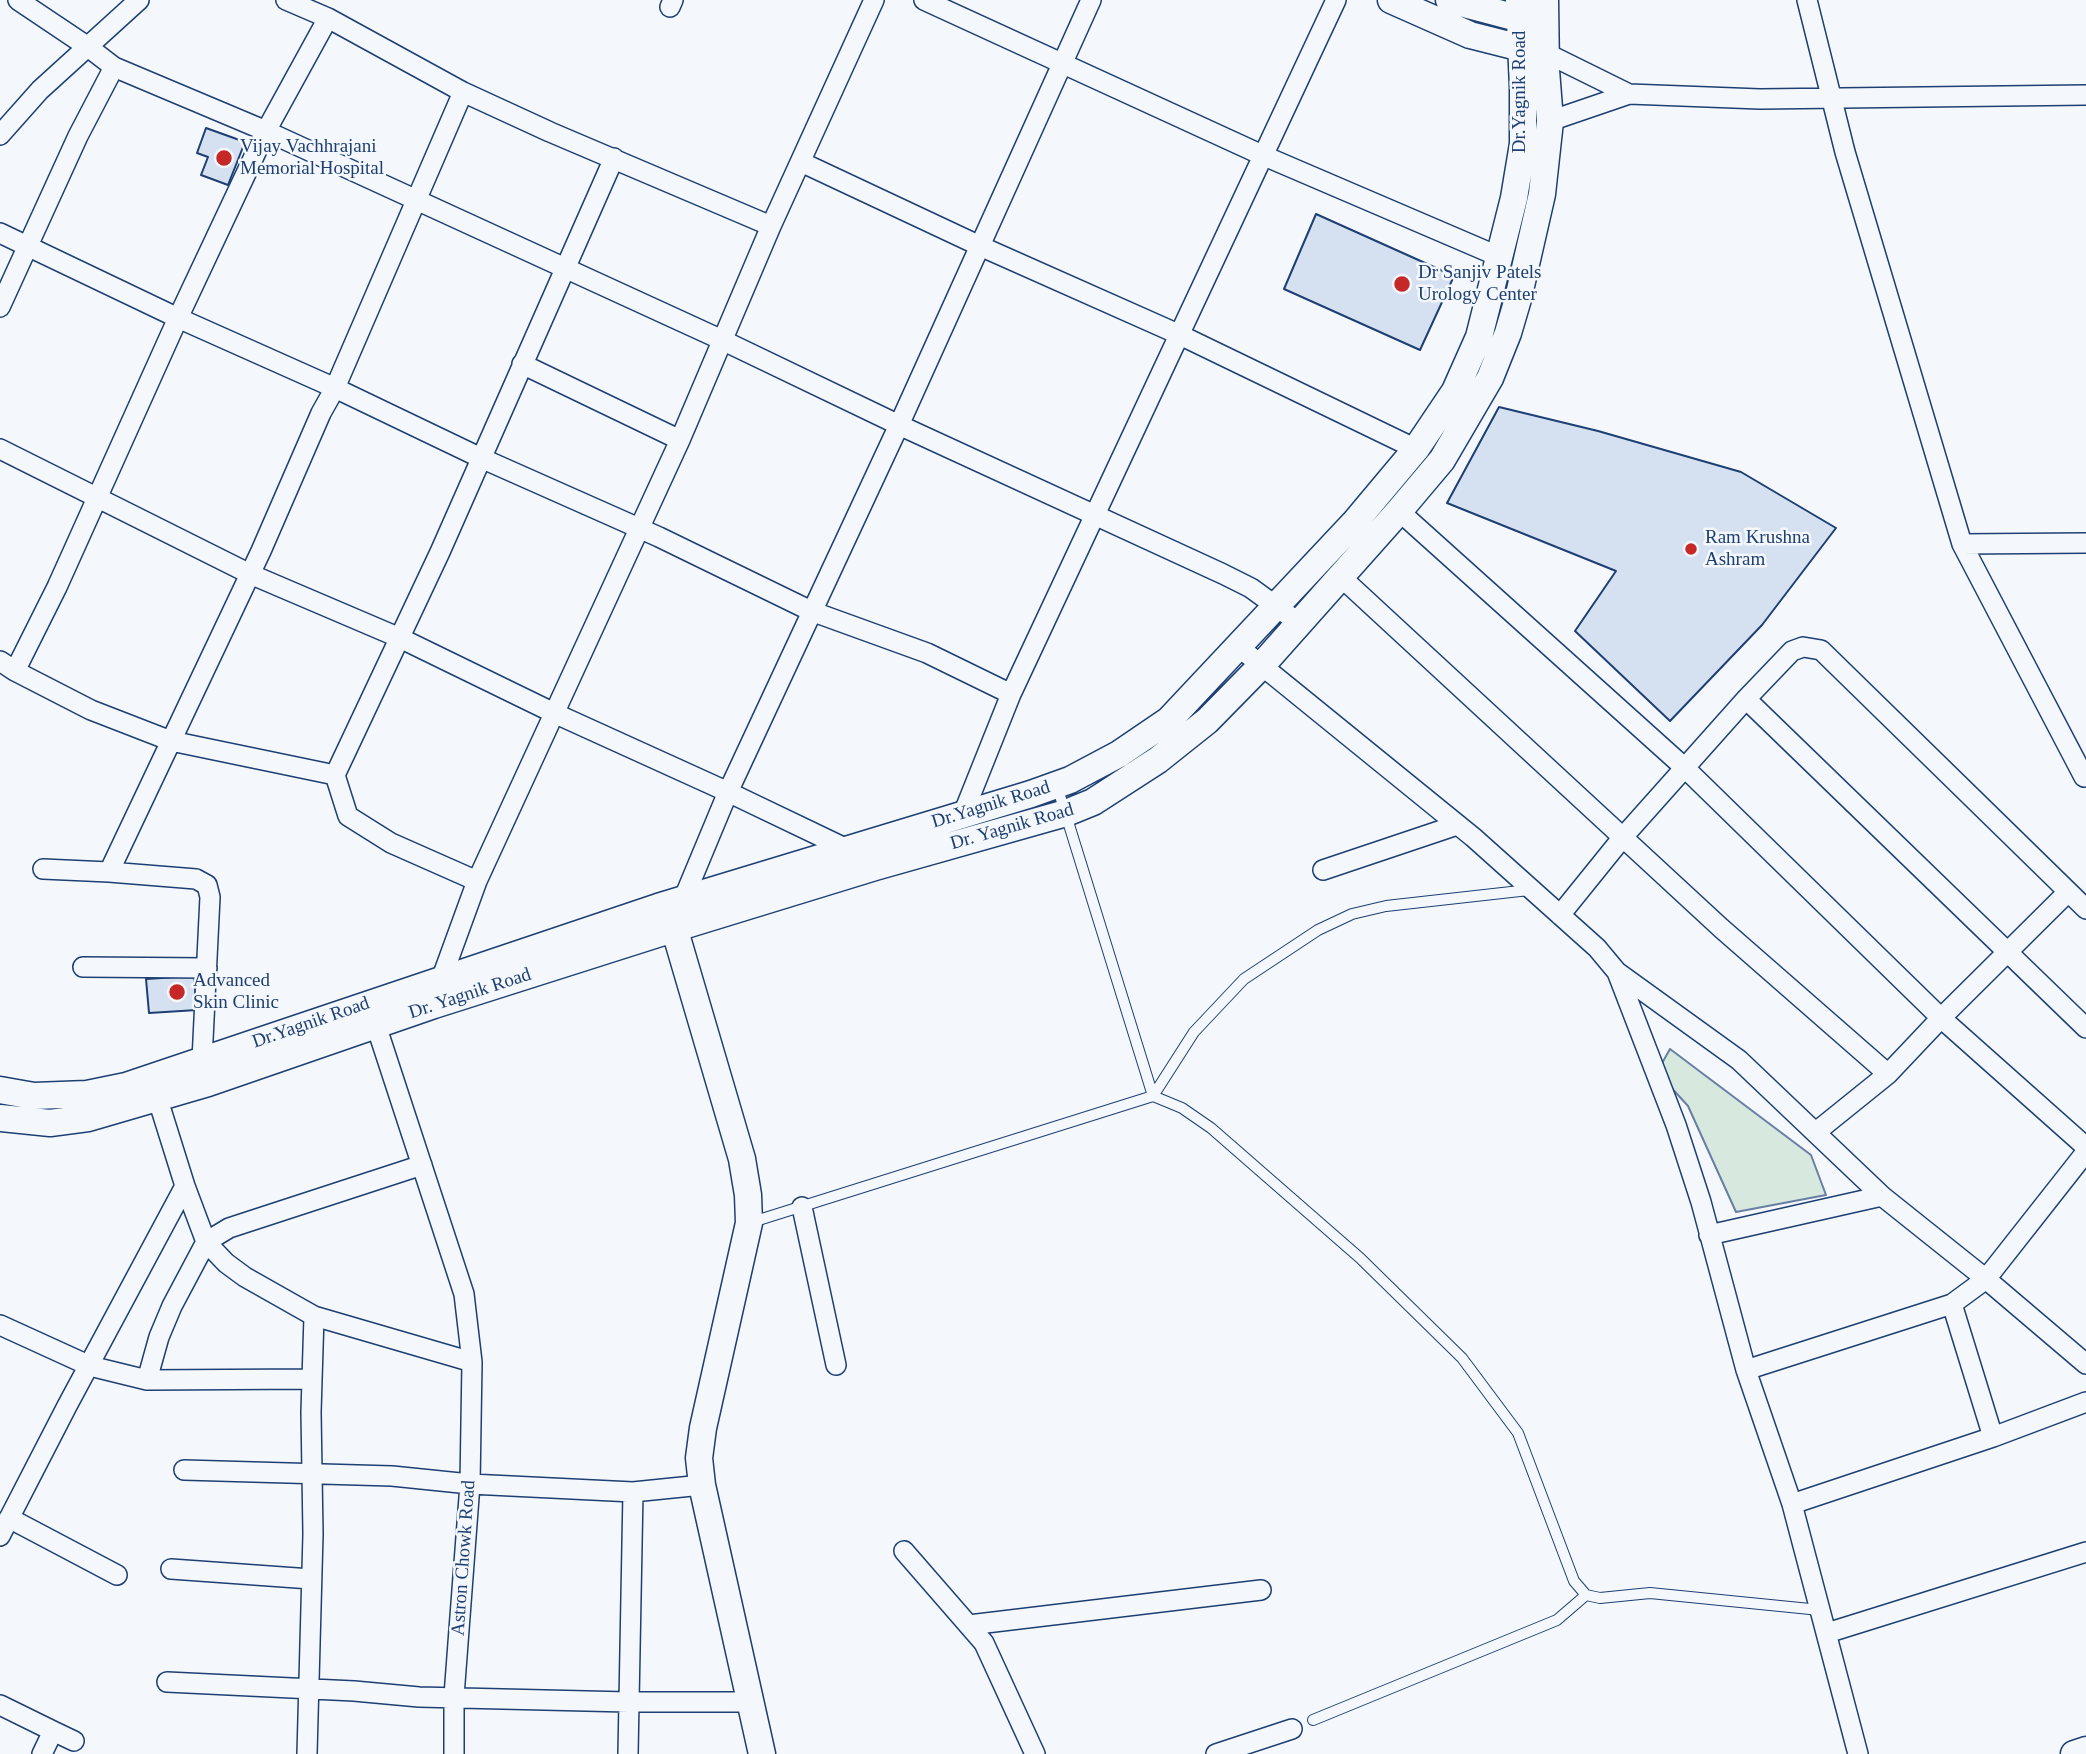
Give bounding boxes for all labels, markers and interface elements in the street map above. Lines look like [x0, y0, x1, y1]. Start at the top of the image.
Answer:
street label: Dr.Yagnik Road [1509, 31, 1531, 153]
place label: Vijay Vachhrajani Memorial Hospital [240, 136, 384, 180]
marker: Vijay Vachhrajani Memorial Hospital [214, 148, 234, 168]
place label: Dr Sanjiv Patels Urology Center [1418, 262, 1541, 306]
marker: Dr Sanjiv Patels Urology Center [1392, 274, 1412, 294]
place label: Ram Krushna Ashram [1705, 527, 1810, 571]
marker: Ram Krushna Ashram [1683, 541, 1699, 557]
street label: Dr.Yagnik Road [929, 776, 1053, 834]
street label: Dr. Yagnik Road [948, 798, 1076, 856]
street label: Dr. Yagnik Road [406, 963, 534, 1025]
place label: Advanced Skin Clinic [193, 970, 279, 1014]
marker: Advanced Skin Clinic [167, 982, 187, 1002]
street label: Dr.Yagnik Road [249, 992, 373, 1054]
street label: Astron Chowk Road [447, 1479, 481, 1637]

